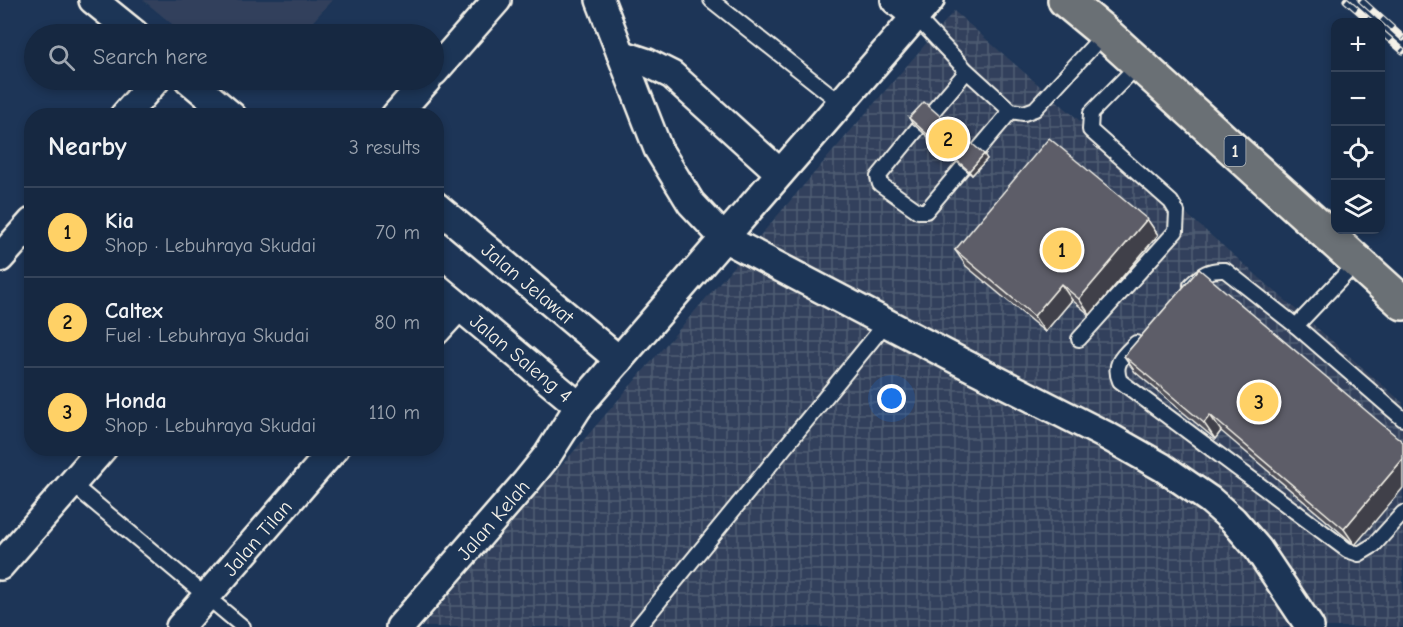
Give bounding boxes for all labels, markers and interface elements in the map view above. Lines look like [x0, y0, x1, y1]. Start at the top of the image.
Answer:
map controls [1331, 18, 1385, 234]
button: + [1331, 18, 1385, 72]
search box [24, 24, 444, 90]
icon: search [45, 41, 78, 74]
text: Search here [93, 44, 208, 70]
button: − [1331, 72, 1385, 126]
pin: 2 [928, 116, 968, 162]
button: locate [1331, 126, 1385, 180]
text: Nearby [48, 132, 127, 162]
text: 3 results [349, 136, 420, 159]
road number: 1 [1224, 136, 1246, 166]
button: layers [1331, 180, 1385, 234]
text: Kia [105, 208, 134, 234]
text: 1 [64, 221, 71, 244]
text: 70 m [375, 221, 420, 244]
pin: 1 [1042, 228, 1082, 272]
text: Shop · Lebuhraya Skudai [105, 234, 316, 257]
street label: Jalan Jelawat [477, 238, 579, 330]
text: Caltex [105, 298, 163, 324]
street label: Jalan Saleng 4 [465, 309, 577, 407]
text: 2 [63, 311, 72, 334]
text: 80 m [374, 311, 420, 334]
text: Fuel · Lebuhraya Skudai [105, 324, 309, 347]
pin: 3 [1240, 380, 1278, 424]
your location [877, 384, 906, 413]
text: Honda [105, 388, 167, 414]
text: 3 [63, 401, 72, 424]
text: 110 m [369, 401, 420, 424]
text: Shop · Lebuhraya Skudai [105, 414, 316, 437]
street label: Jalan Kelah [452, 475, 535, 565]
street label: Jalan Tilan [219, 496, 297, 581]

